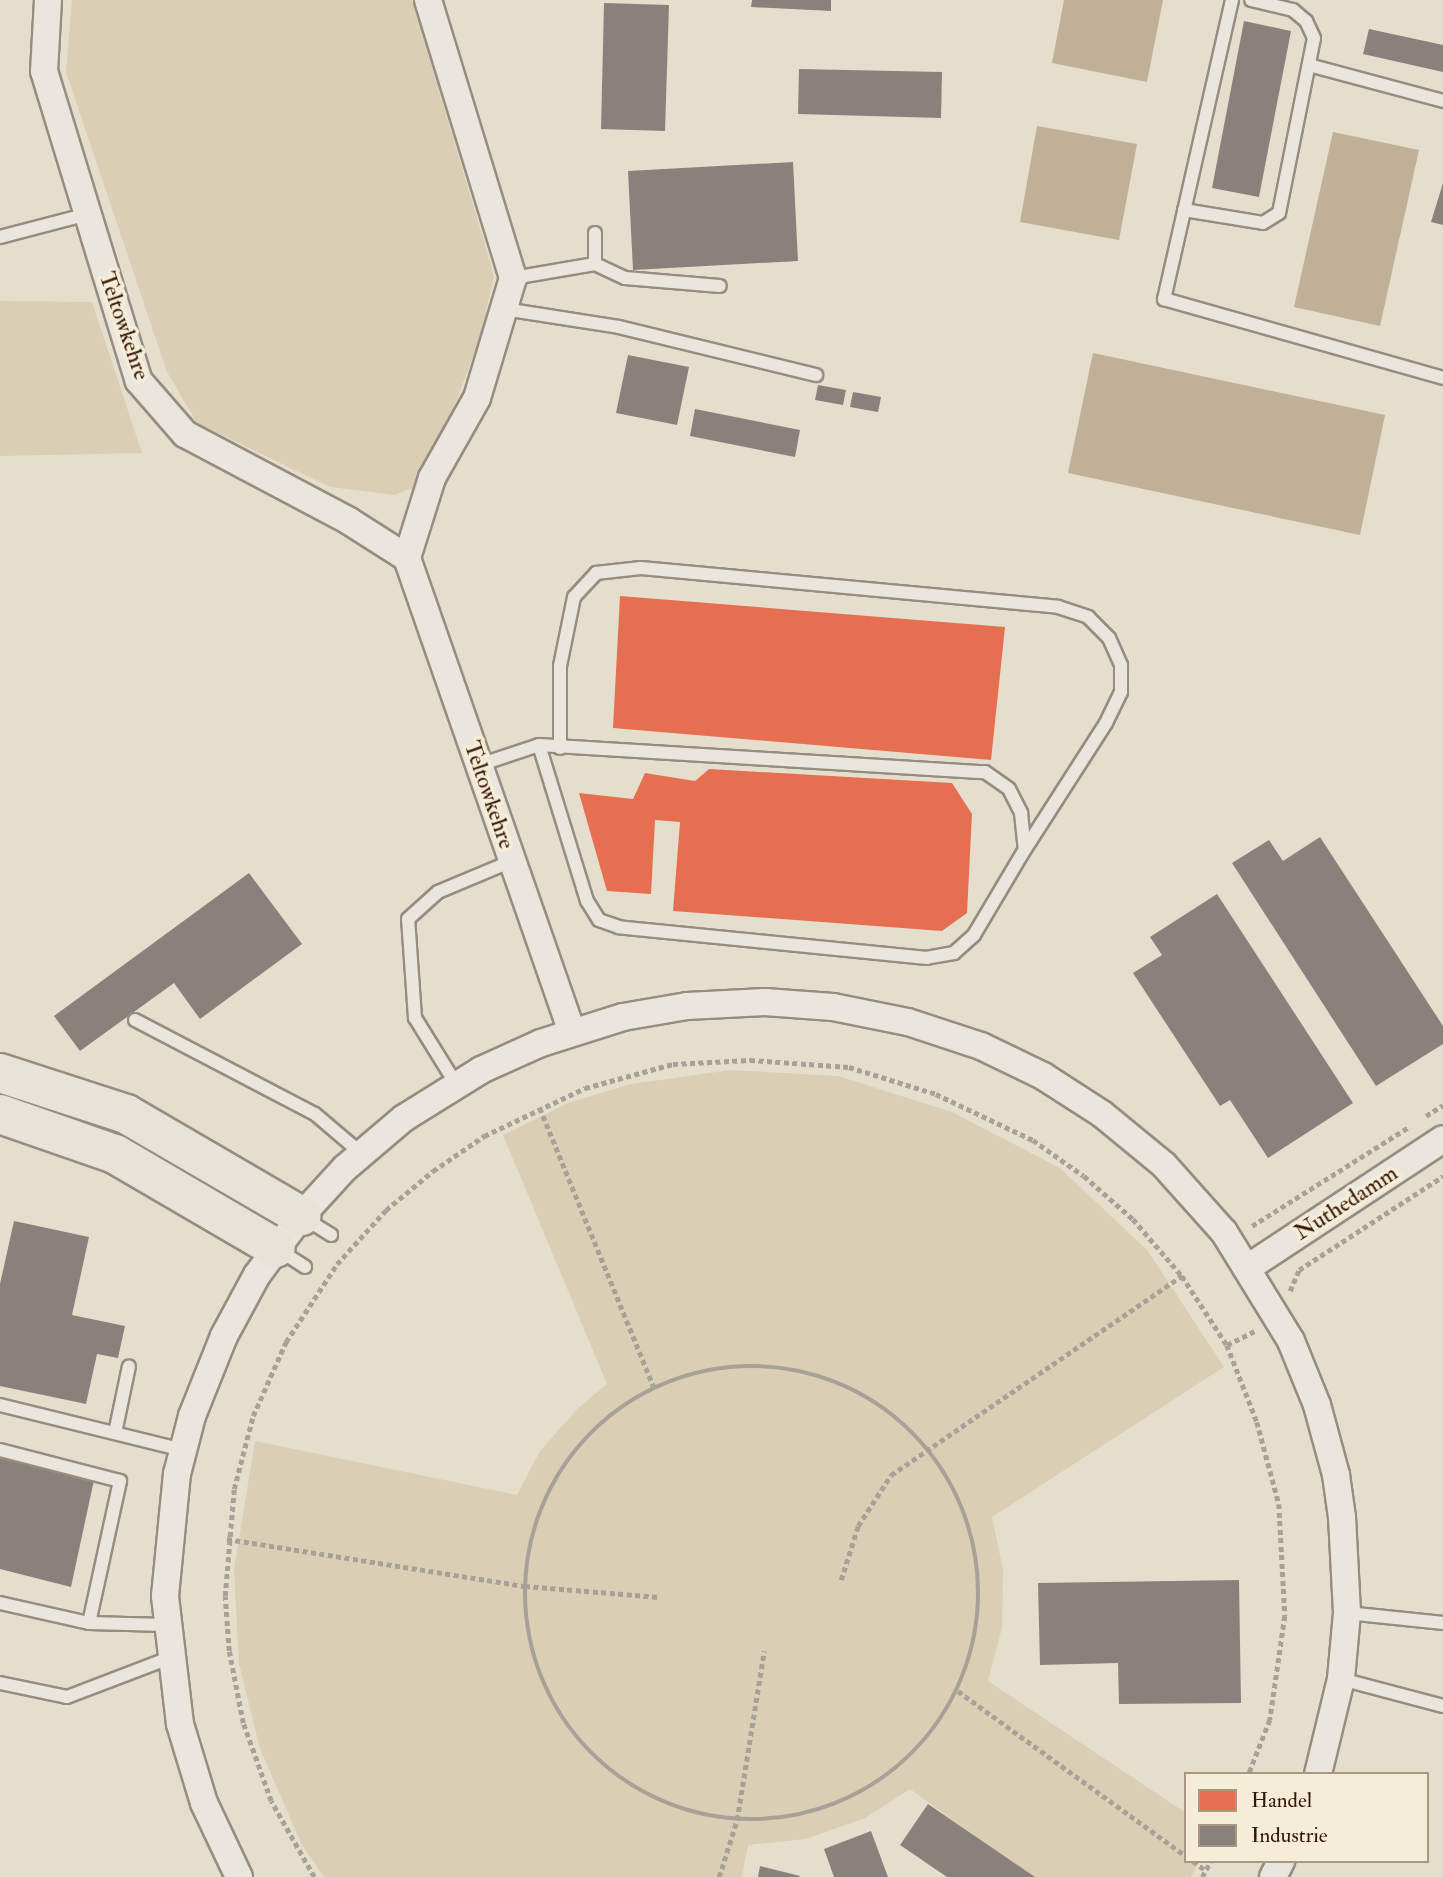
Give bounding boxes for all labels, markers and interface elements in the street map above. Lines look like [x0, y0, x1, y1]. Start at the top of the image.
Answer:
street label: Teltowkehre [93, 268, 155, 384]
street label: Teltowkehre [458, 737, 520, 853]
street label: Nuthedamm [1289, 1159, 1403, 1247]
legend [1184, 1772, 1429, 1863]
text: Handel [1251, 1787, 1312, 1814]
text: Industrie [1251, 1822, 1328, 1849]

